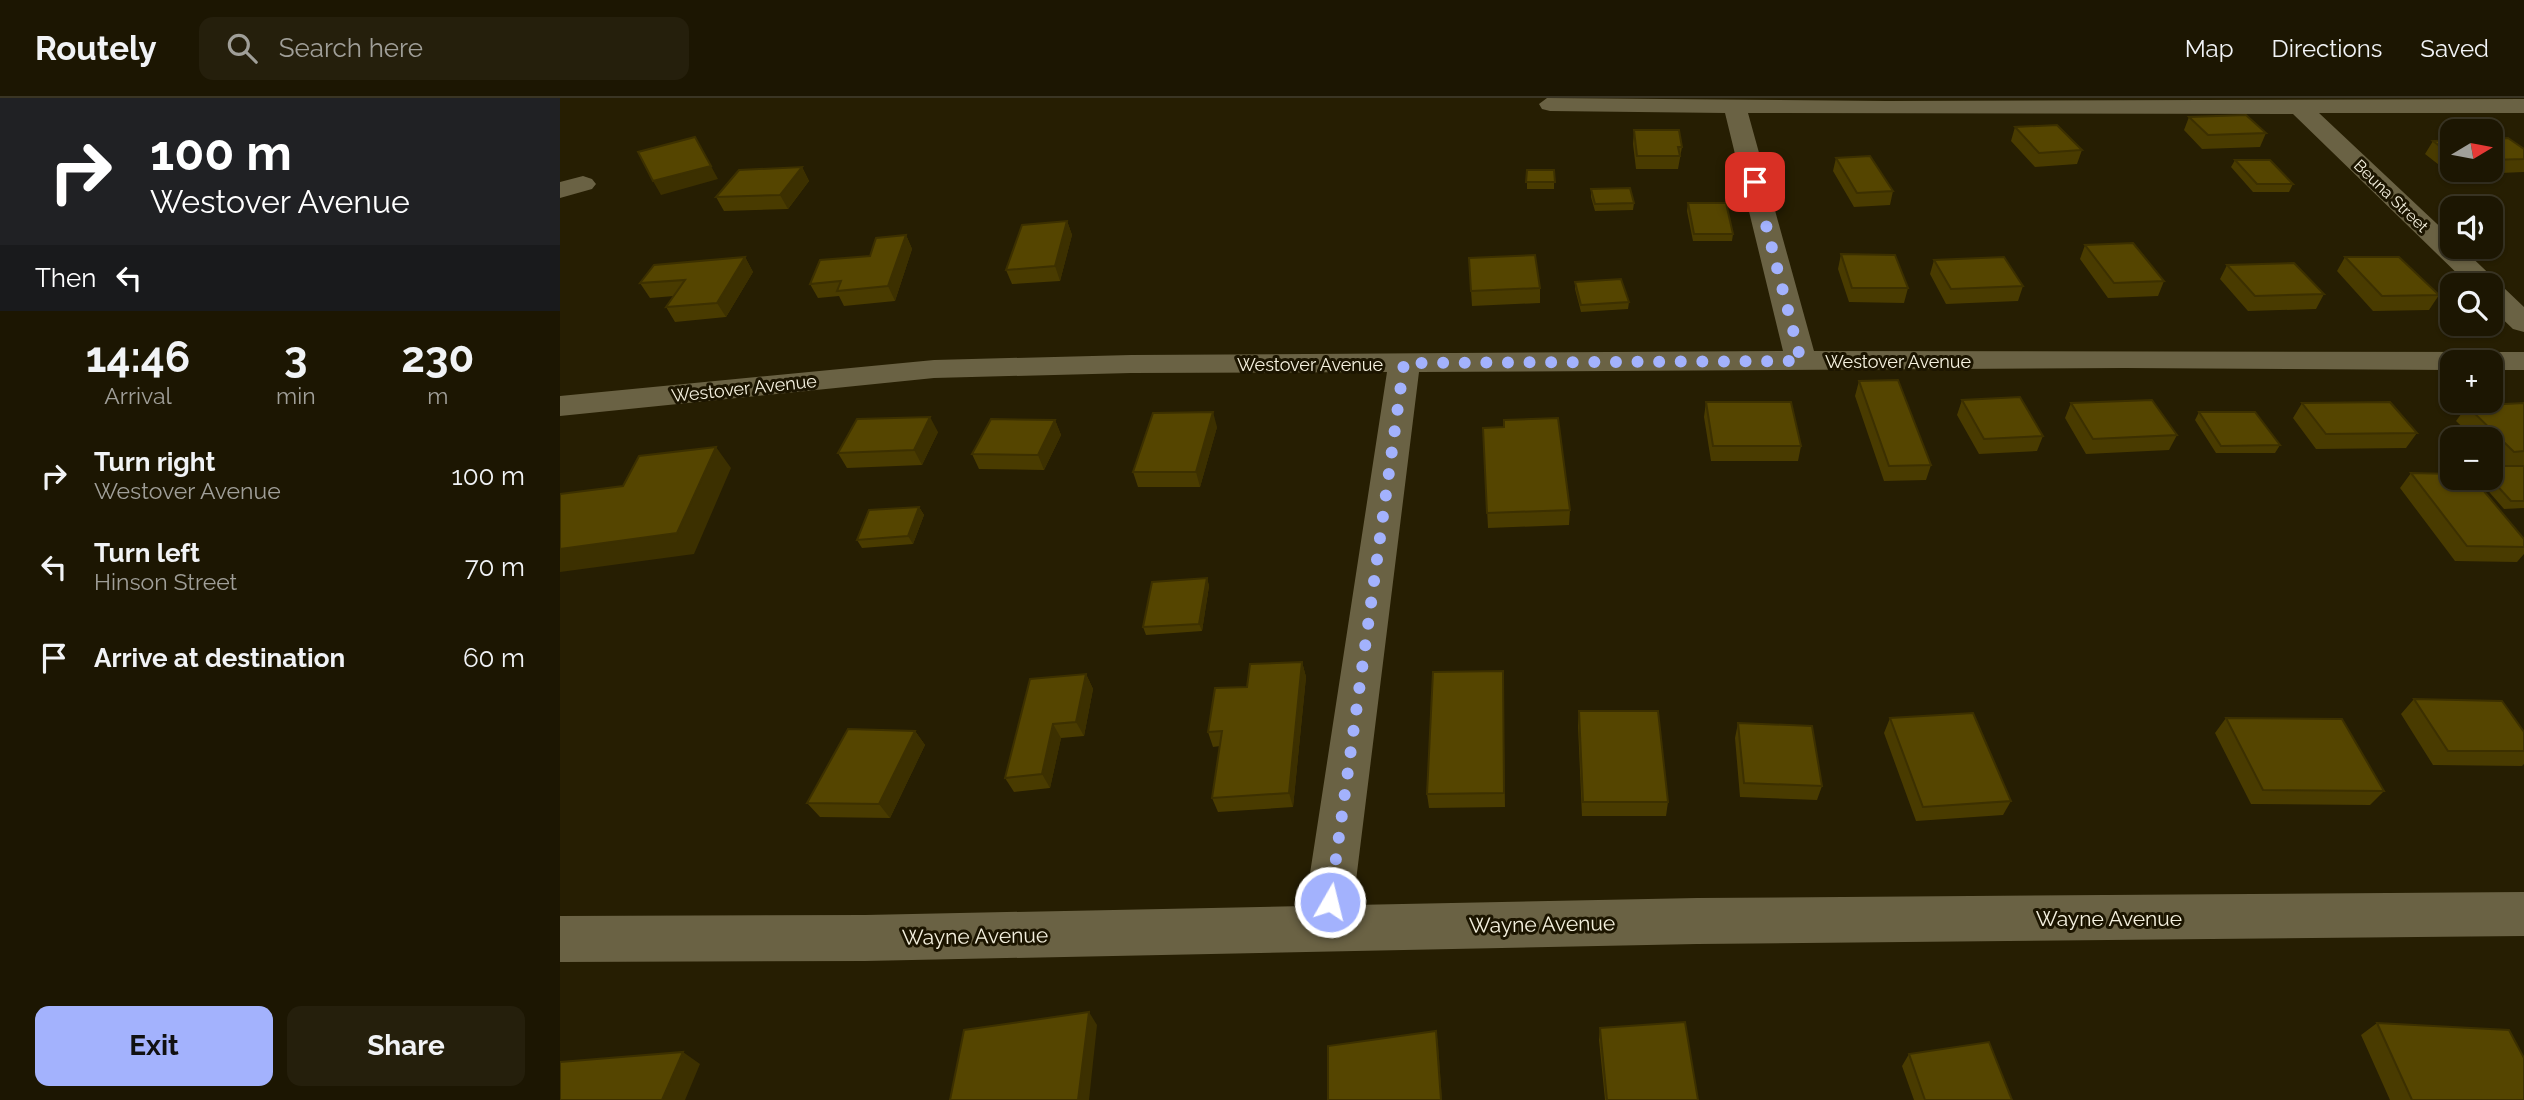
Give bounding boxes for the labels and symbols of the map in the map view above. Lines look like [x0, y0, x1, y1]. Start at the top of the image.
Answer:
north arrow [2440, 119, 2502, 182]
pin [1725, 152, 1785, 212]
street label: Beuna Street [2350, 156, 2433, 237]
street label: Westover Avenue [1825, 351, 1971, 372]
street label: Westover Avenue [1237, 354, 1383, 375]
street label: Westover Avenue [670, 370, 818, 406]
position arrow [1293, 865, 1367, 939]
street label: Wayne Avenue [2036, 906, 2182, 931]
street label: Wayne Avenue [1469, 910, 1615, 938]
street label: Wayne Avenue [902, 922, 1048, 950]

